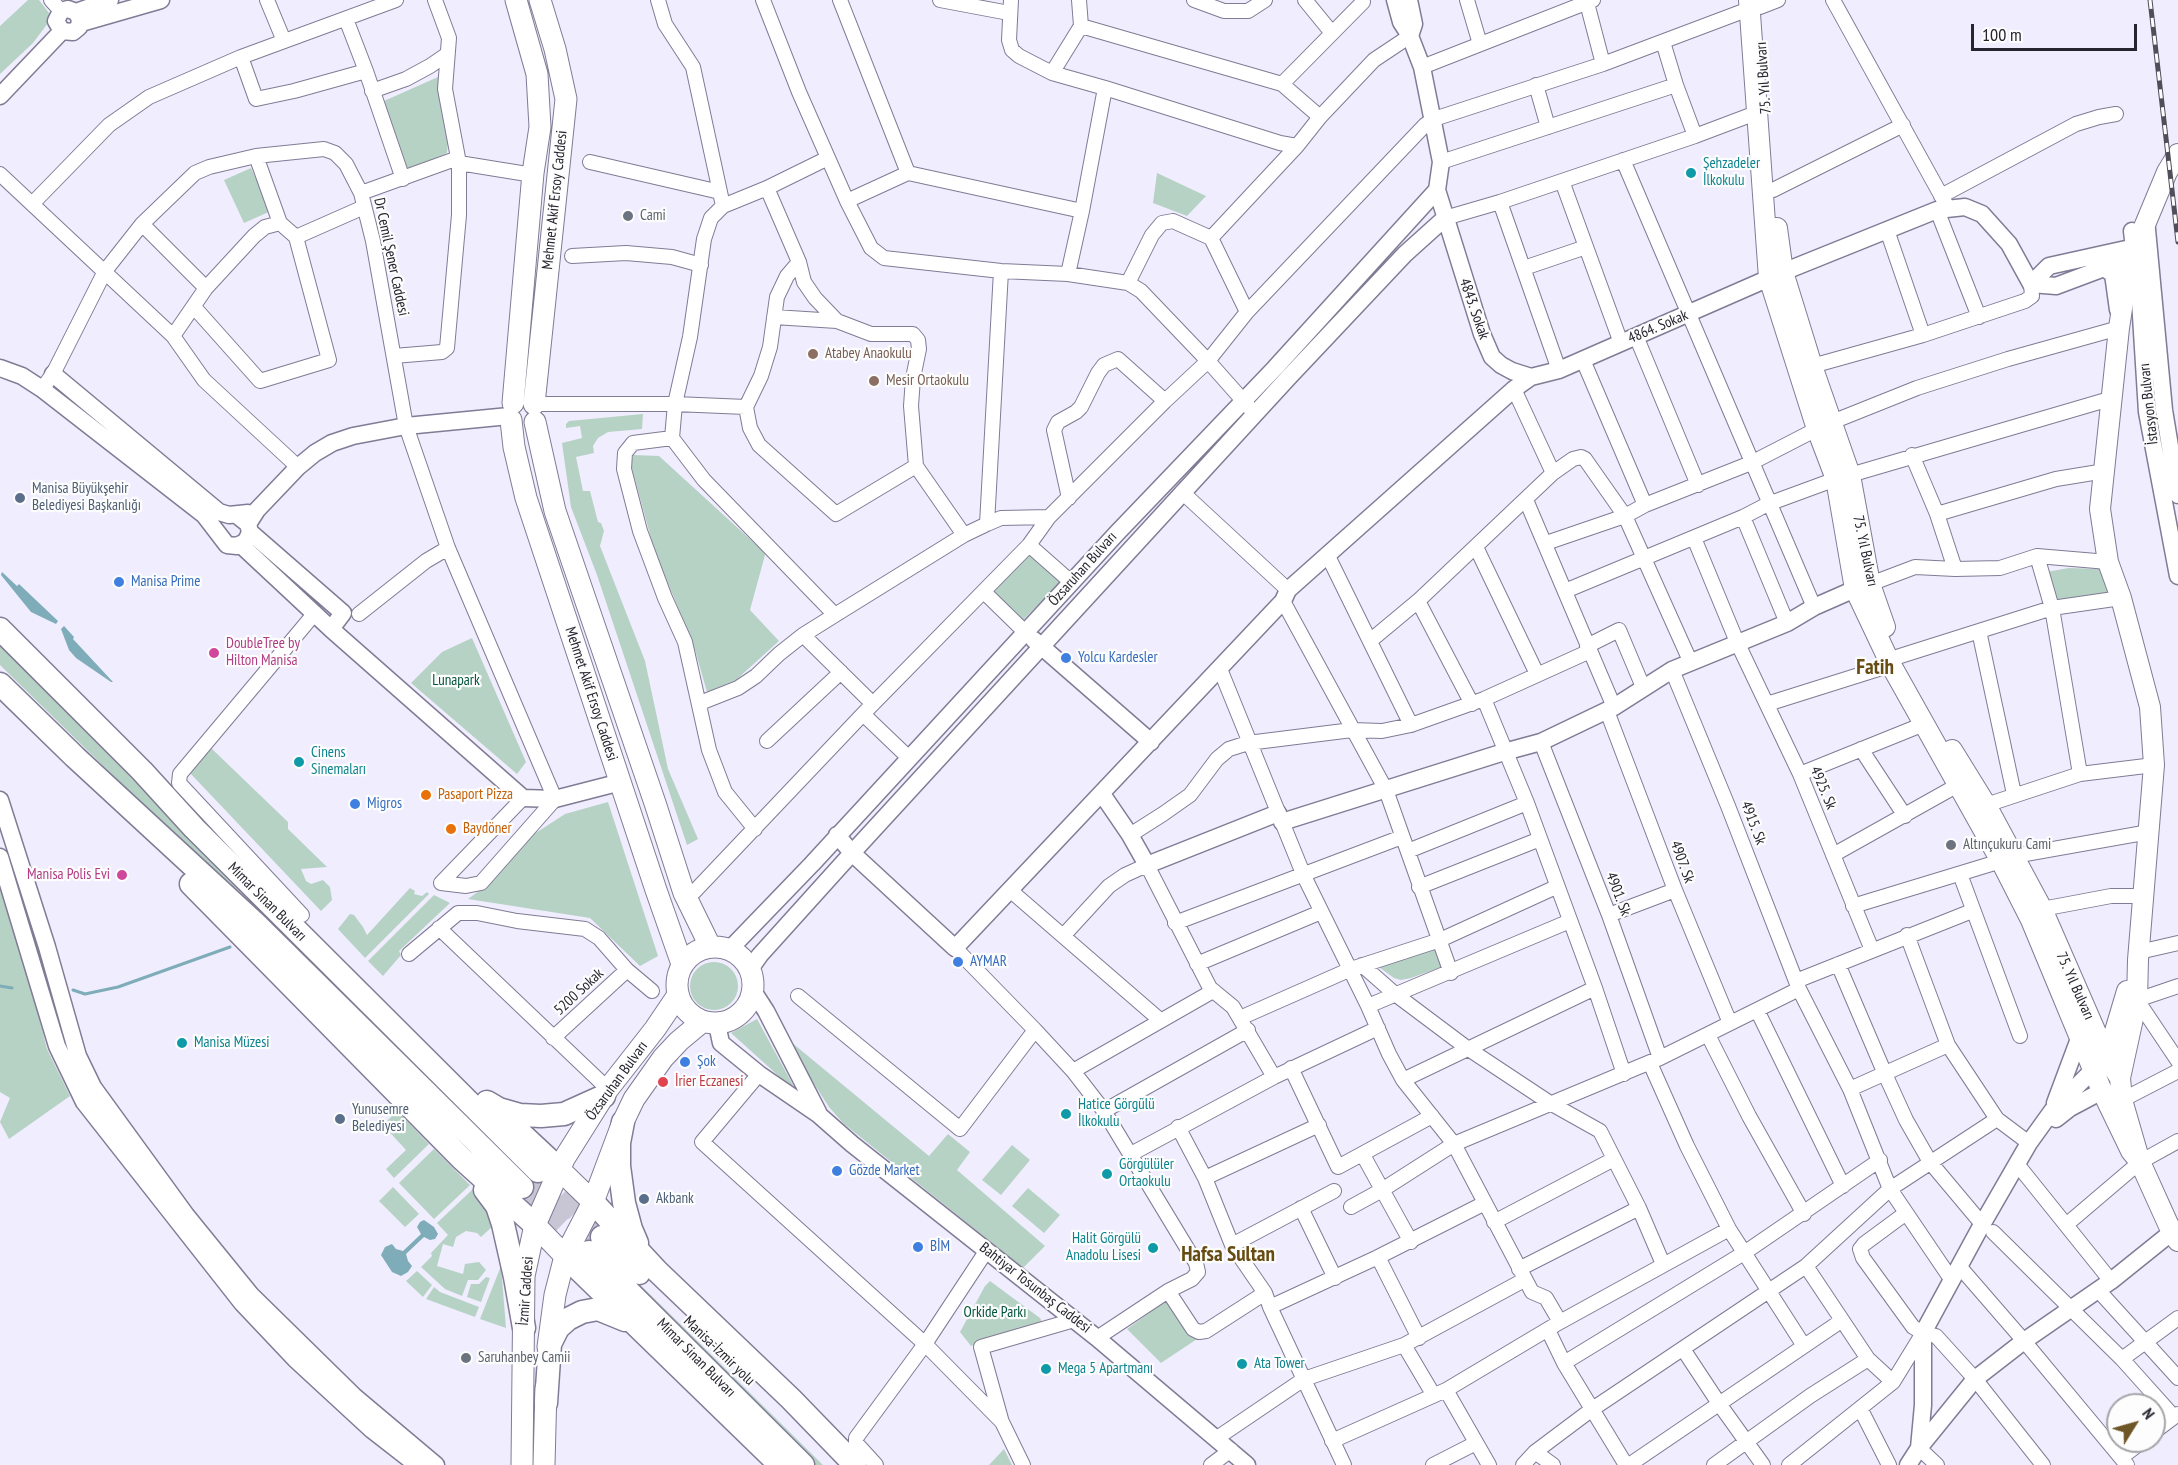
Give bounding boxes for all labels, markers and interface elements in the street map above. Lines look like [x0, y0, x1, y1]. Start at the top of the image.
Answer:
scale bar [1974, 12, 2140, 50]
text: 100 m [1982, 23, 2022, 46]
street label: 75. Yıl Bulvarı [1752, 41, 1776, 115]
street label: Mehmet Akif Ersoy Caddesi [539, 130, 571, 270]
place label: Şehzadeler İlkokulu [1703, 155, 1760, 190]
marker: Şehzadeler İlkokulu [1684, 166, 1698, 180]
street label: Dr Cemil Şener Caddesi [370, 196, 412, 318]
place label: Cami [640, 207, 666, 225]
marker: Cami [621, 209, 635, 223]
street label: 4843. Sokak [1455, 276, 1493, 342]
street label: 4864. Sokak [1625, 306, 1691, 348]
place label: Atabey Anaokulu [825, 345, 912, 363]
marker: Atabey Anaokulu [806, 347, 820, 361]
street label: İstasyon Bulvarı [2136, 362, 2162, 446]
place label: Mesir Ortaokulu [886, 372, 969, 390]
marker: Mesir Ortaokulu [867, 374, 881, 388]
place label: Manisa Büyükşehir Belediyesi Başkanlığı [32, 480, 141, 515]
marker: Manisa Büyükşehir Belediyesi Başkanlığı [13, 491, 27, 505]
street label: 75. Yıl Bulvarı [1849, 514, 1881, 588]
street label: Özsaruhan Bulvarı [1045, 528, 1121, 610]
place label: Manisa Prime [131, 573, 200, 591]
marker: Manisa Prime [112, 575, 126, 589]
street label: Mehmet Akif Ersoy Caddesi [561, 625, 621, 763]
place label: DoubleTree by Hilton Manisa [226, 635, 300, 670]
marker: DoubleTree by Hilton Manisa [207, 646, 221, 660]
place label: Yolcu Kardesler [1078, 649, 1157, 667]
marker: Yolcu Kardesler [1059, 651, 1073, 665]
district label: Fatih [1856, 655, 1894, 681]
park label: Lunapark [432, 672, 480, 690]
place label: Cinens Sinemaları [311, 744, 366, 779]
marker: Cinens Sinemaları [292, 755, 306, 769]
street label: 4925. Sk [1806, 764, 1840, 812]
place label: Pasaport Pizza [438, 786, 513, 804]
marker: Pasaport Pizza [419, 788, 433, 802]
place label: Migros [367, 795, 402, 813]
marker: Migros [348, 797, 362, 811]
street label: 4915. Sk [1737, 799, 1769, 847]
place label: Baydöner [463, 820, 512, 838]
marker: Baydöner [444, 822, 458, 836]
place label: Altınçukuru Cami [1963, 836, 2051, 854]
street label: 4907. Sk [1666, 838, 1698, 886]
marker: Altınçukuru Cami [1944, 838, 1958, 852]
street label: Mimar Sinan Bulvarı [224, 859, 310, 945]
place label: Manisa Polis Evi [27, 866, 110, 884]
marker: Manisa Polis Evi [115, 868, 129, 882]
street label: 4901. Sk [1602, 870, 1634, 918]
street label: 75. Yıl Bulvarı [2052, 949, 2098, 1023]
place label: AYMAR [970, 953, 1007, 971]
marker: AYMAR [951, 955, 965, 969]
street label: 5200 Sokak [551, 965, 607, 1019]
place label: Manisa Müzesi [194, 1034, 269, 1052]
marker: Manisa Müzesi [175, 1036, 189, 1050]
street label: Özsaruhan Bulvarı [582, 1038, 652, 1124]
place label: Şok [697, 1053, 716, 1071]
marker: Şok [678, 1055, 692, 1069]
place label: İrier Eczanesi [675, 1073, 743, 1091]
marker: İrier Eczanesi [656, 1075, 670, 1089]
place label: Hatice Görgülü İlkokulu [1078, 1096, 1155, 1131]
place label: Yunusemre Belediyesi [352, 1101, 409, 1136]
marker: Hatice Görgülü İlkokulu [1059, 1107, 1073, 1121]
marker: Yunusemre Belediyesi [333, 1112, 347, 1126]
place label: Görgülüler Ortaokulu [1119, 1156, 1174, 1191]
place label: Gözde Market [849, 1162, 920, 1180]
marker: Gözde Market [830, 1164, 844, 1178]
marker: Görgülüler Ortaokulu [1100, 1167, 1114, 1181]
place label: Akbank [656, 1190, 694, 1208]
marker: Akbank [637, 1192, 651, 1206]
place label: Halit Görgülü Anadolu Lisesi [1066, 1230, 1141, 1265]
place label: BİM [930, 1238, 950, 1256]
street label: Bahtiyar Tosunbaş Caddesi [976, 1239, 1094, 1337]
marker: BİM [911, 1240, 925, 1254]
marker: Halit Görgülü Anadolu Lisesi [1146, 1241, 1160, 1255]
district label: Hafsa Sultan [1181, 1242, 1275, 1268]
street label: İzmir Caddesi [515, 1256, 537, 1326]
park label: Orkide Parkı [964, 1304, 1026, 1322]
street label: Manisa-İzmir yolu [680, 1313, 758, 1389]
street label: Mimar Sinan Bulvarı [653, 1315, 739, 1401]
place label: Saruhanbey Camii [478, 1349, 570, 1367]
marker: Saruhanbey Camii [459, 1351, 473, 1365]
place label: Ata Tower [1254, 1355, 1305, 1373]
marker: Ata Tower [1235, 1357, 1249, 1371]
place label: Mega 5 Apartmanı [1058, 1360, 1153, 1378]
marker: Mega 5 Apartmanı [1039, 1362, 1053, 1376]
north arrow [2106, 1393, 2166, 1453]
text: N [2138, 1404, 2159, 1423]

